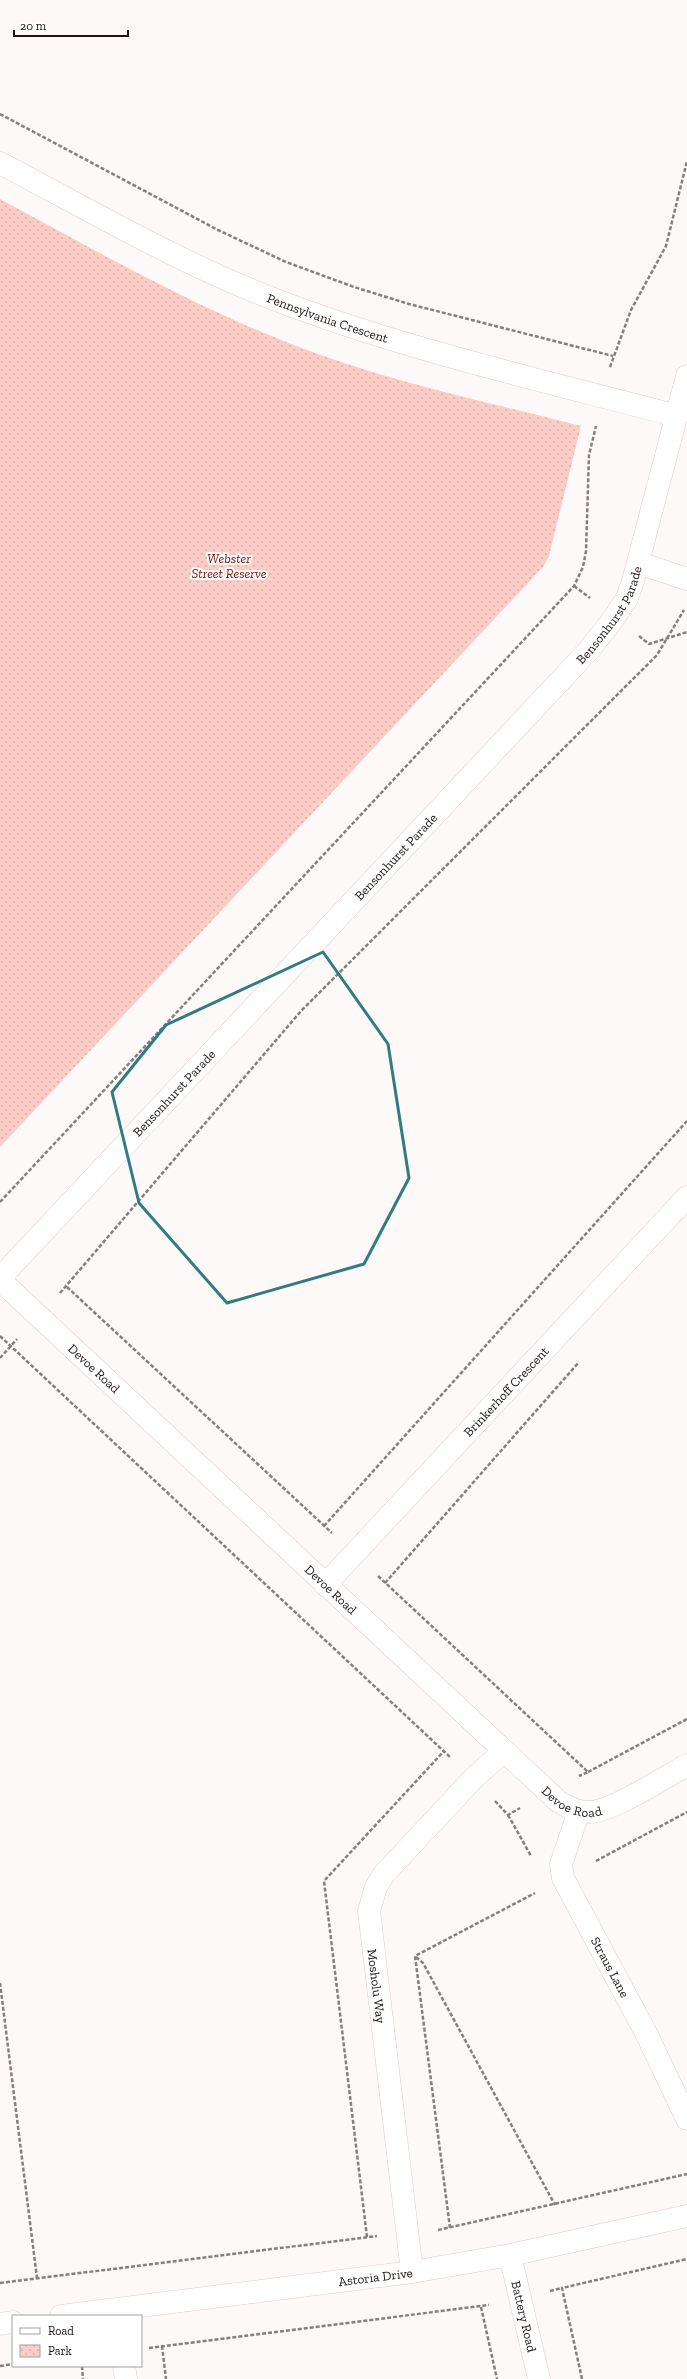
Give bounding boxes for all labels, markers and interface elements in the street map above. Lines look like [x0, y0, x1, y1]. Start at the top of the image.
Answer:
scale bar [14, 12, 128, 38]
text: 20 m [20, 19, 47, 33]
street label: Pennsylvania Crescent [265, 290, 390, 346]
park label: Webster Street Reserve [191, 551, 267, 581]
street label: Bensonhurst Parade [573, 564, 645, 667]
street label: Bensonhurst Parade [351, 810, 440, 903]
street label: Bensonhurst Parade [130, 1047, 218, 1140]
street label: Devoe Road [65, 1341, 123, 1396]
street label: Brinkerhoff Crescent [461, 1343, 552, 1440]
street label: Devoe Road [302, 1562, 360, 1617]
street label: Devoe Road [539, 1783, 603, 1820]
street label: Straus Lane [588, 1934, 632, 2000]
street label: Mosholu Way [364, 1948, 389, 2025]
street label: Astoria Drive [338, 2265, 414, 2289]
street label: Battery Road [508, 2279, 539, 2354]
legend [12, 2315, 142, 2367]
text: Road [48, 2324, 74, 2338]
text: Park [48, 2344, 73, 2358]

